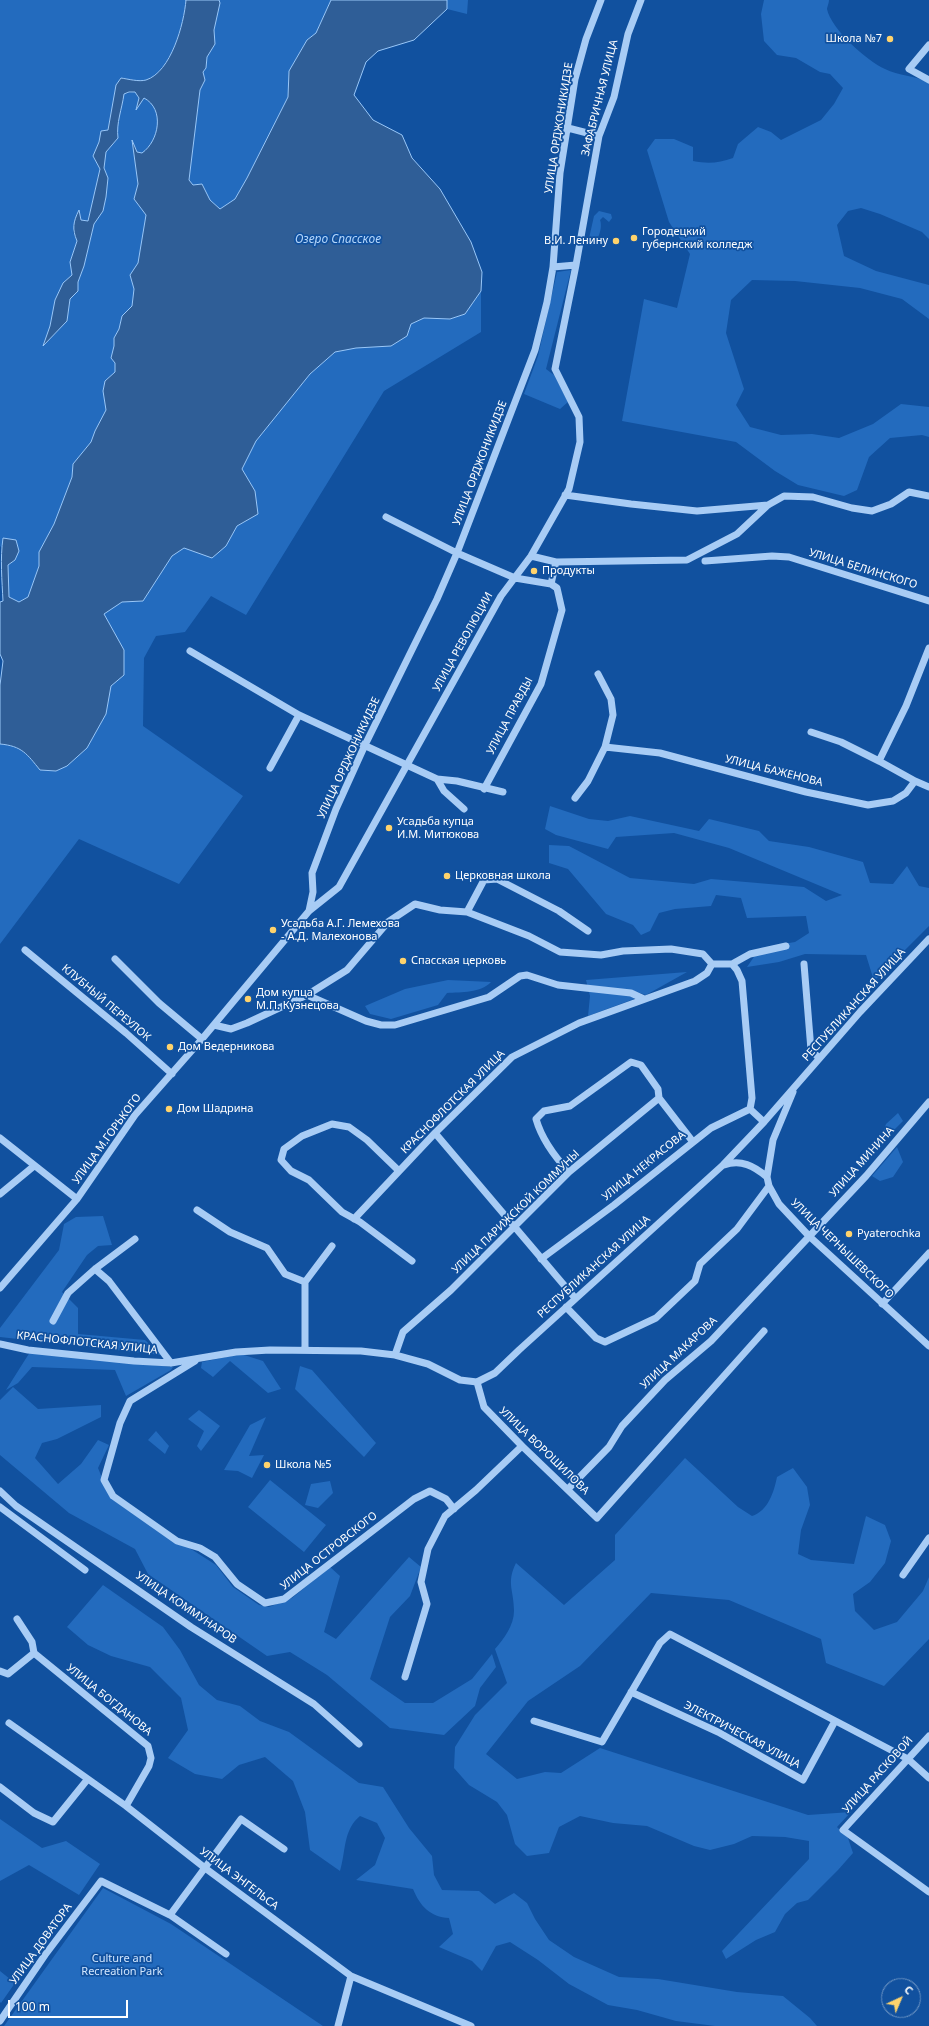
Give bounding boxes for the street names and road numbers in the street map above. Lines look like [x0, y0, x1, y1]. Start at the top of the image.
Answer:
street label: ЗАФАБРИЧНАЯ УЛИЦА [579, 38, 621, 158]
street label: УЛИЦА ОРДЖОНИКИДЗЕ [542, 62, 576, 194]
street label: УЛИЦА ОРДЖОНИКИДЗЕ [450, 399, 510, 527]
street label: УЛИЦА БЕЛИНСКОГО [807, 546, 919, 592]
street label: УЛИЦА РЕВОЛЮЦИИ [430, 590, 496, 694]
street label: УЛИЦА ПРАВДЫ [484, 675, 536, 757]
street label: УЛИЦА ОРДЖОНИКИДЗЕ [315, 695, 383, 821]
street label: УЛИЦА БАЖЕНОВА [724, 752, 824, 790]
street label: РЕСПУБЛИКАНСКАЯ УЛИЦА [800, 946, 908, 1064]
street label: КЛУБНЫЙ ПЕРЕУЛОК [59, 962, 153, 1044]
street label: КРАСНОФЛОТСКАЯ УЛИЦА [398, 1047, 508, 1157]
street label: УЛИЦА М.ГОРЬКОГО [70, 1091, 144, 1187]
street label: УЛИЦА МИНИНА [827, 1124, 897, 1200]
street label: УЛИЦА НЕКРАСОВА [600, 1128, 688, 1204]
street label: УЛИЦА ПАРИЖСКОЙ КОММУНЫ [450, 1147, 582, 1277]
street label: УЛИЦА ЧЕРНЫШЕВСКОГО [788, 1196, 896, 1302]
street label: РЕСПУБЛИКАНСКАЯ УЛИЦА [535, 1213, 653, 1321]
street label: УЛИЦА МАКАРОВА [638, 1314, 720, 1392]
street label: КРАСНОФЛОТСКАЯ УЛИЦА [16, 1329, 158, 1357]
street label: УЛИЦА ВОРОШИЛОВА [496, 1404, 592, 1498]
street label: УЛИЦА ОСТРОВСКОГО [278, 1509, 380, 1593]
street label: УЛИЦА КОММУНАРОВ [133, 1569, 239, 1647]
street label: УЛИЦА БОГДАНОВА [64, 1662, 154, 1738]
street label: ЭЛЕКТРИЧЕСКАЯ УЛИЦА [681, 1699, 803, 1771]
street label: УЛИЦА РАСКОВОЙ [840, 1734, 916, 1816]
street label: УЛИЦА ЭНГЕЛЬСА [197, 1845, 281, 1913]
street label: УЛИЦА ДОВАТОРА [7, 1901, 75, 1987]

